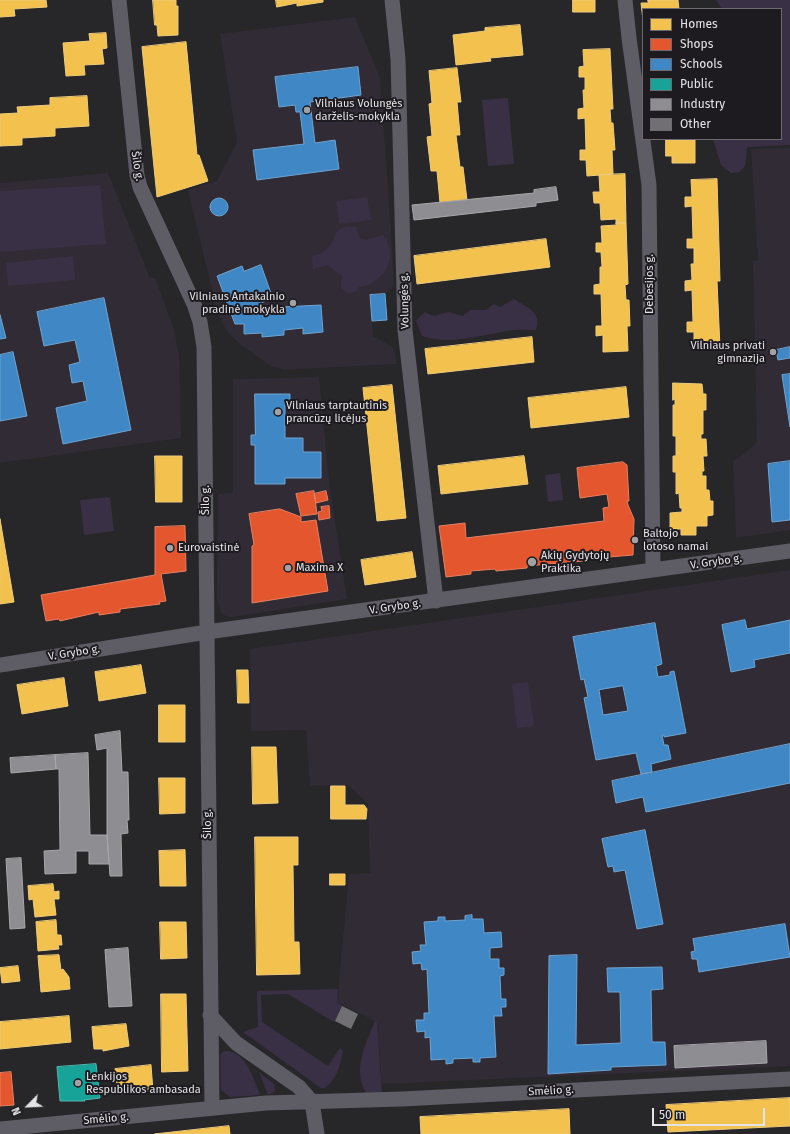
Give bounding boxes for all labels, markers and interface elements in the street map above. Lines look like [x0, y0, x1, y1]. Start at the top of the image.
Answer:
legend [642, 8, 782, 140]
text: Homes [680, 17, 718, 31]
text: Shops [680, 37, 713, 51]
text: Schools [680, 57, 722, 71]
text: Public [680, 77, 713, 91]
place label: Vilniaus Volungės darželis-mokykla [315, 97, 402, 123]
text: Industry [680, 97, 725, 111]
marker: Vilniaus Volungės darželis-mokykla [302, 105, 312, 115]
text: Other [680, 117, 711, 131]
street label: Šilo g. [128, 150, 146, 182]
street label: Debesijos g. [643, 254, 657, 314]
street label: Volungės g. [398, 273, 412, 329]
place label: Vilniaus Antakalnio pradinė mokykla [189, 290, 285, 316]
marker: Vilniaus Antakalnio pradinė mokykla [288, 298, 298, 308]
place label: Vilniaus privati gimnazija [690, 339, 765, 365]
marker: Vilniaus privati gimnazija [768, 347, 778, 357]
place label: Vilniaus tarptautinis prancūzų licėjus [286, 399, 387, 425]
marker: Vilniaus tarptautinis prancūzų licėjus [273, 407, 283, 417]
street label: Šilo g. [199, 485, 213, 515]
place label: Baltojo lotoso namai [643, 527, 708, 553]
marker: Baltojo lotoso namai [630, 535, 640, 545]
place label: Eurovaistinė [178, 541, 239, 555]
marker: Eurovaistinė [165, 543, 175, 553]
place label: Akių Gydytojų Praktika [541, 549, 609, 575]
street label: V. Grybo g. [689, 552, 743, 572]
marker: Akių Gydytojų Praktika [526, 556, 538, 568]
place label: Maxima X [296, 561, 343, 575]
marker: Maxima X [283, 563, 293, 573]
street label: V. Grybo g. [368, 597, 422, 617]
street label: V. Grybo g. [47, 642, 101, 664]
street label: Šilo g. [201, 809, 215, 839]
place label: Lenkijos Respublikos ambasada [86, 1070, 201, 1096]
marker: Lenkijos Respublikos ambasada [73, 1078, 83, 1088]
street label: Smėlio g. [528, 1083, 574, 1099]
north arrow [8, 1086, 48, 1126]
scale bar [654, 1100, 767, 1126]
text: N [9, 1105, 24, 1117]
text: 50 m [659, 1108, 685, 1122]
street label: Smėlio g. [83, 1110, 129, 1128]

